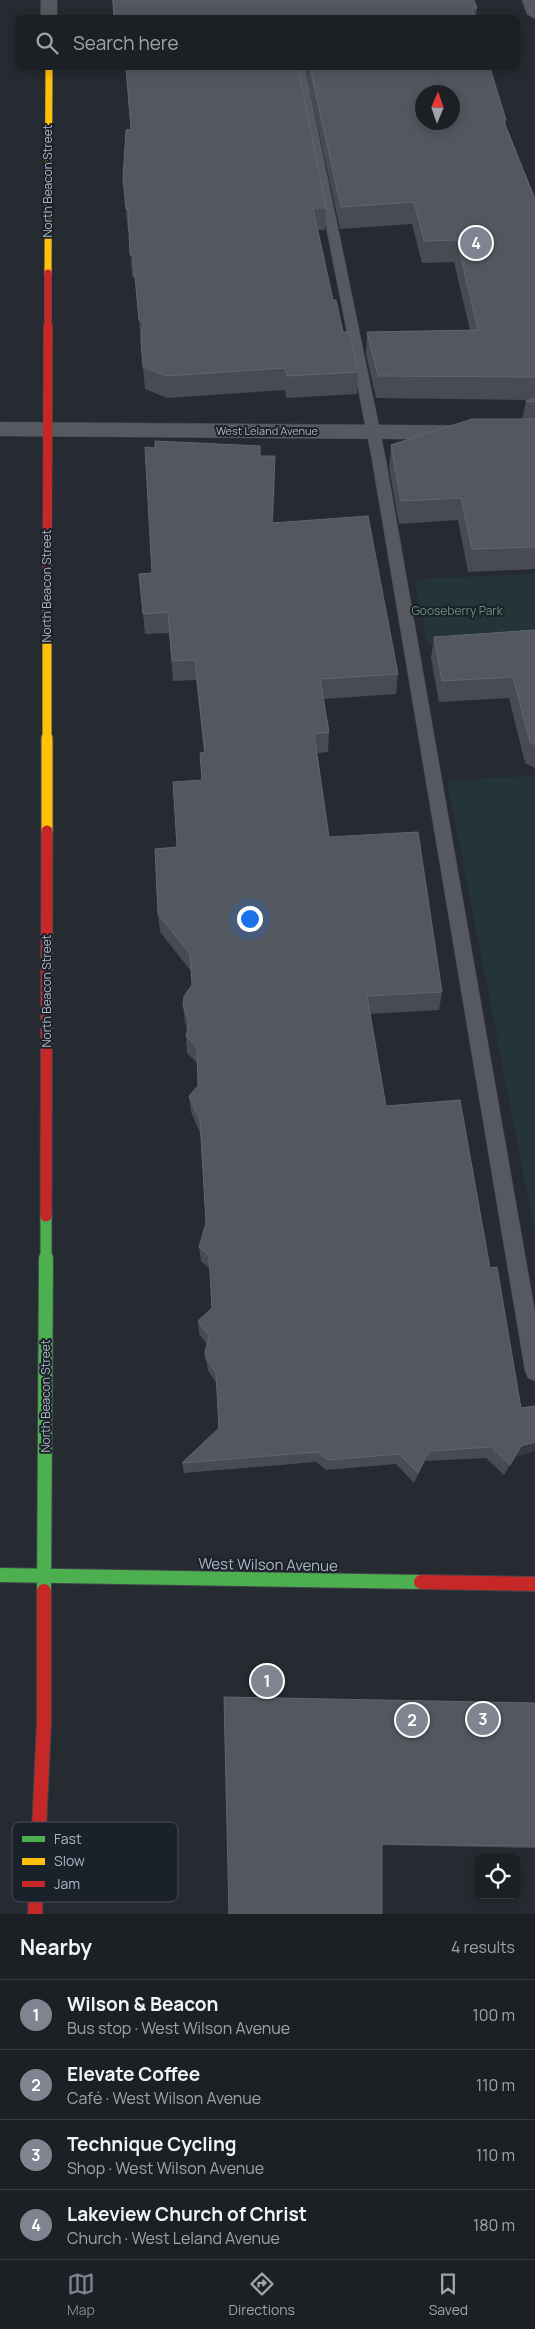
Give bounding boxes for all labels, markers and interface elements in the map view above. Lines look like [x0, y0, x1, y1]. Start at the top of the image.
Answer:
search box [15, 15, 520, 70]
icon: search [33, 29, 61, 57]
text: Search here [73, 30, 179, 56]
north arrow [415, 85, 460, 130]
street label: North Beacon Street [39, 124, 56, 238]
pin: 4 [460, 224, 492, 262]
street label: West Leland Avenue [216, 423, 319, 438]
street label: North Beacon Street [38, 529, 55, 643]
park label: Gooseberry Park [411, 602, 504, 619]
your location [237, 906, 263, 932]
street label: North Beacon Street [38, 934, 55, 1048]
street label: North Beacon Street [37, 1339, 54, 1453]
street label: West Wilson Avenue [198, 1553, 338, 1576]
pin: 1 [251, 1662, 283, 1700]
pin: 3 [467, 1700, 499, 1738]
pin: 2 [396, 1701, 428, 1739]
legend [12, 1822, 178, 1902]
text: Fast [54, 1829, 82, 1848]
text: Slow [54, 1851, 85, 1870]
map controls [475, 1854, 520, 1899]
button: locate [475, 1854, 520, 1899]
text: Jam [54, 1874, 80, 1893]
text: Nearby [20, 1933, 92, 1961]
text: 4 results [451, 1936, 515, 1958]
text: Wilson & Beacon [67, 1991, 219, 2017]
text: 1 [32, 2004, 40, 2026]
text: 100 m [472, 2004, 515, 2026]
text: Bus stop · West Wilson Avenue [67, 2017, 290, 2039]
text: Elevate Coffee [67, 2061, 200, 2087]
text: 2 [31, 2074, 41, 2096]
text: 110 m [476, 2074, 515, 2096]
text: Café · West Wilson Avenue [67, 2087, 261, 2109]
text: Technique Cycling [67, 2131, 237, 2157]
text: 3 [31, 2144, 41, 2166]
text: 110 m [476, 2144, 515, 2166]
text: Shop · West Wilson Avenue [67, 2157, 264, 2179]
text: Lakeview Church of Christ [67, 2201, 307, 2227]
text: 4 [31, 2214, 41, 2236]
text: 180 m [473, 2214, 515, 2236]
text: Church · West Leland Avenue [67, 2227, 280, 2249]
tab: Map [67, 2270, 95, 2319]
tab: Directions [229, 2270, 295, 2319]
tab: Saved [429, 2270, 468, 2319]

